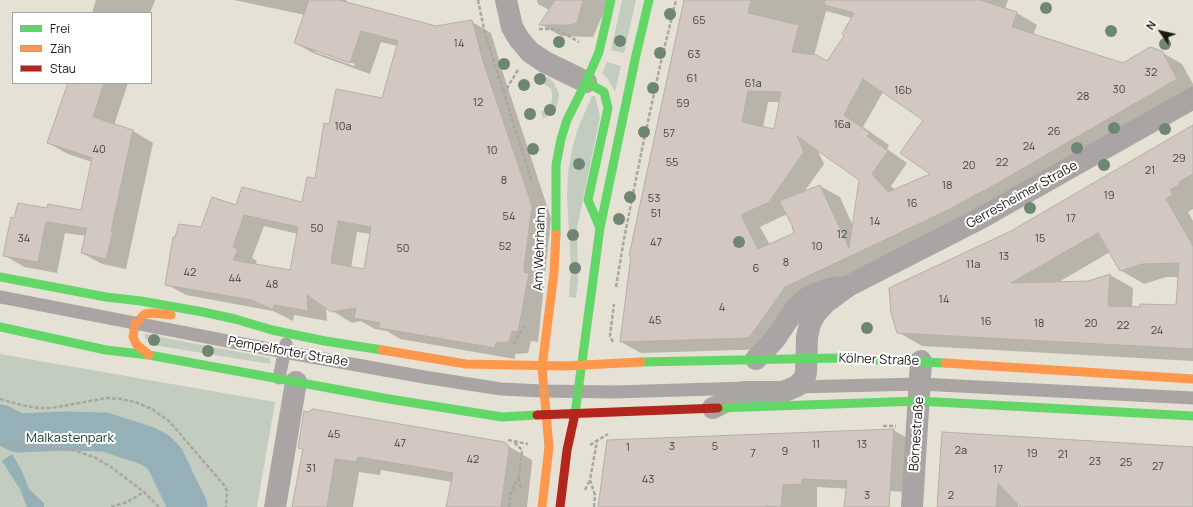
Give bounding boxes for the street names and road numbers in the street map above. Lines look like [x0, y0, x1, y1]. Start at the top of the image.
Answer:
street label: Gerresheimer Straße [964, 158, 1080, 232]
street label: Am Wehrhahn [531, 207, 549, 291]
street label: Pempelforter Straße [227, 334, 349, 370]
street label: Kölner Straße [838, 351, 920, 369]
street label: Börnestraße [907, 396, 927, 472]

